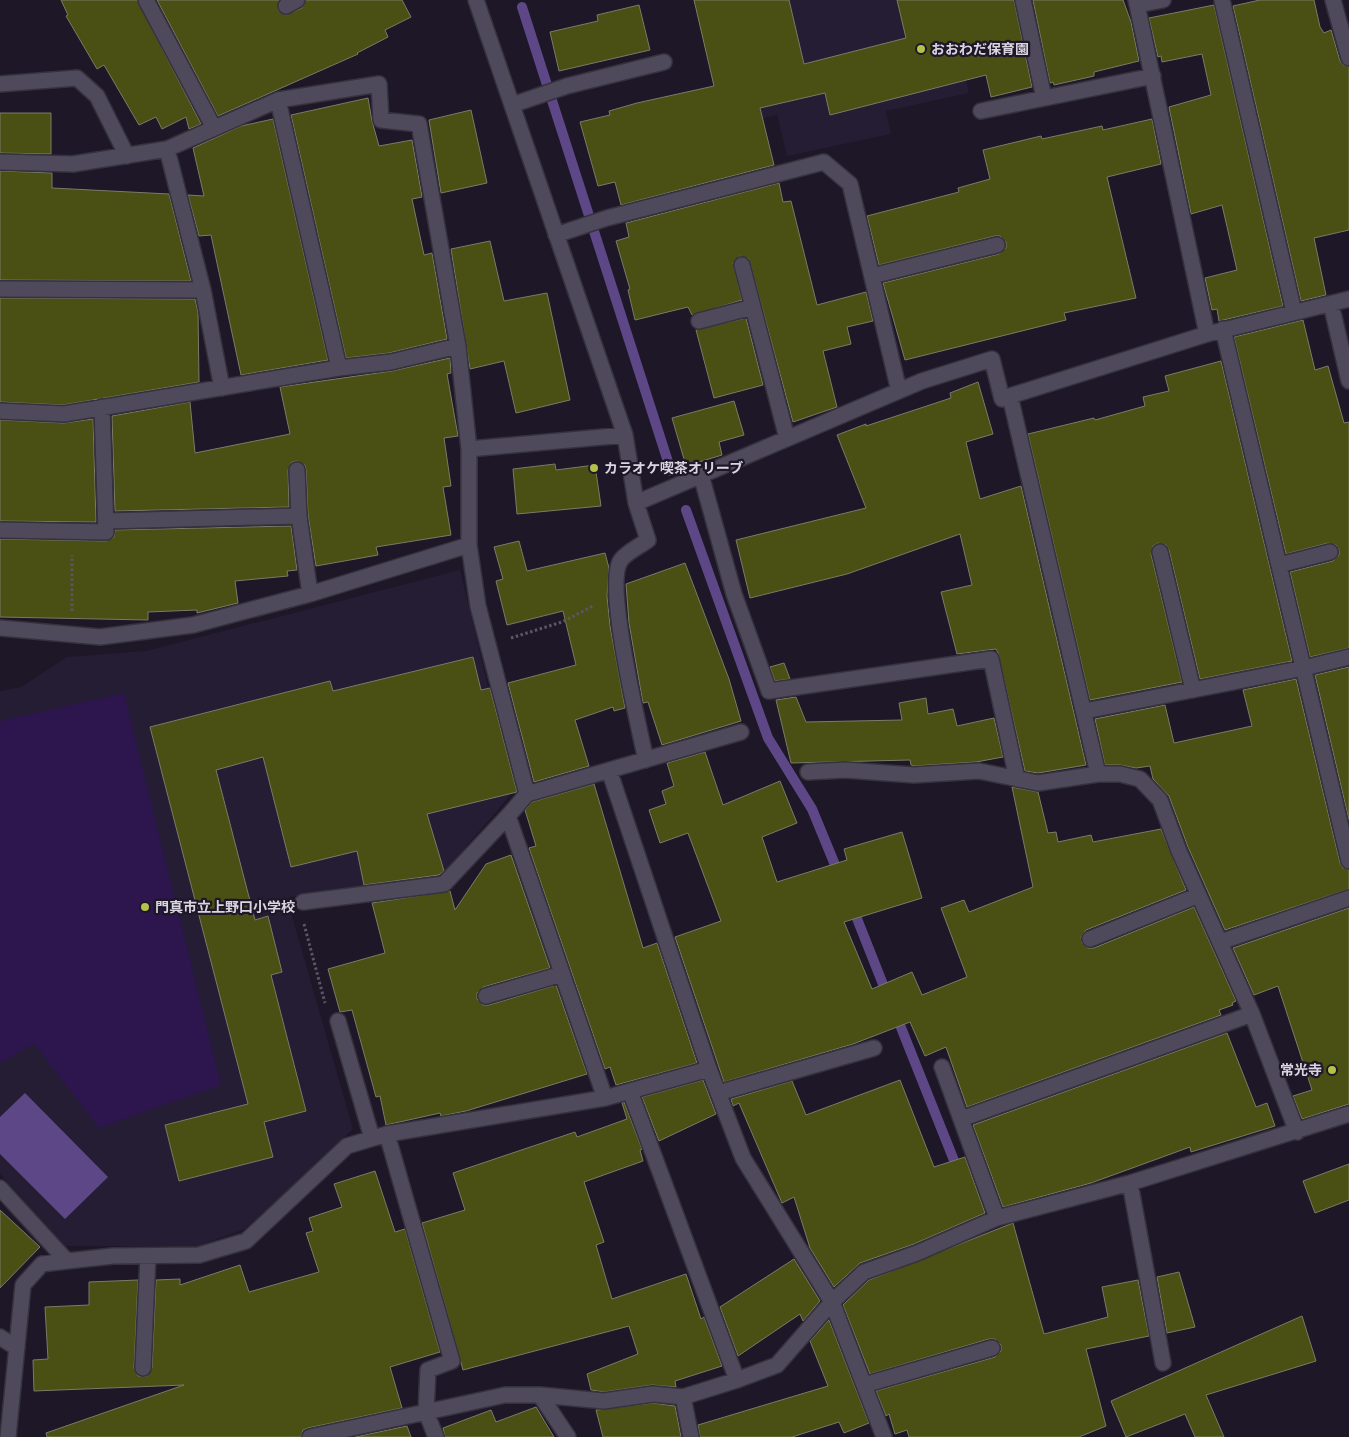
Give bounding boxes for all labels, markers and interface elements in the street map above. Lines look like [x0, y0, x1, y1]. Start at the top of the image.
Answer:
place label: おおわだ保育園 [931, 41, 1029, 57]
marker: おおわだ保育園 [915, 43, 927, 55]
place label: カラオケ喫茶オリーブ [604, 460, 743, 476]
marker: カラオケ喫茶オリーブ [588, 462, 600, 474]
place label: 門真市立上野口小学校 [155, 899, 295, 915]
marker: 門真市立上野口小学校 [139, 901, 151, 913]
place label: 常光寺 [1280, 1062, 1322, 1078]
marker: 常光寺 [1326, 1064, 1338, 1076]

